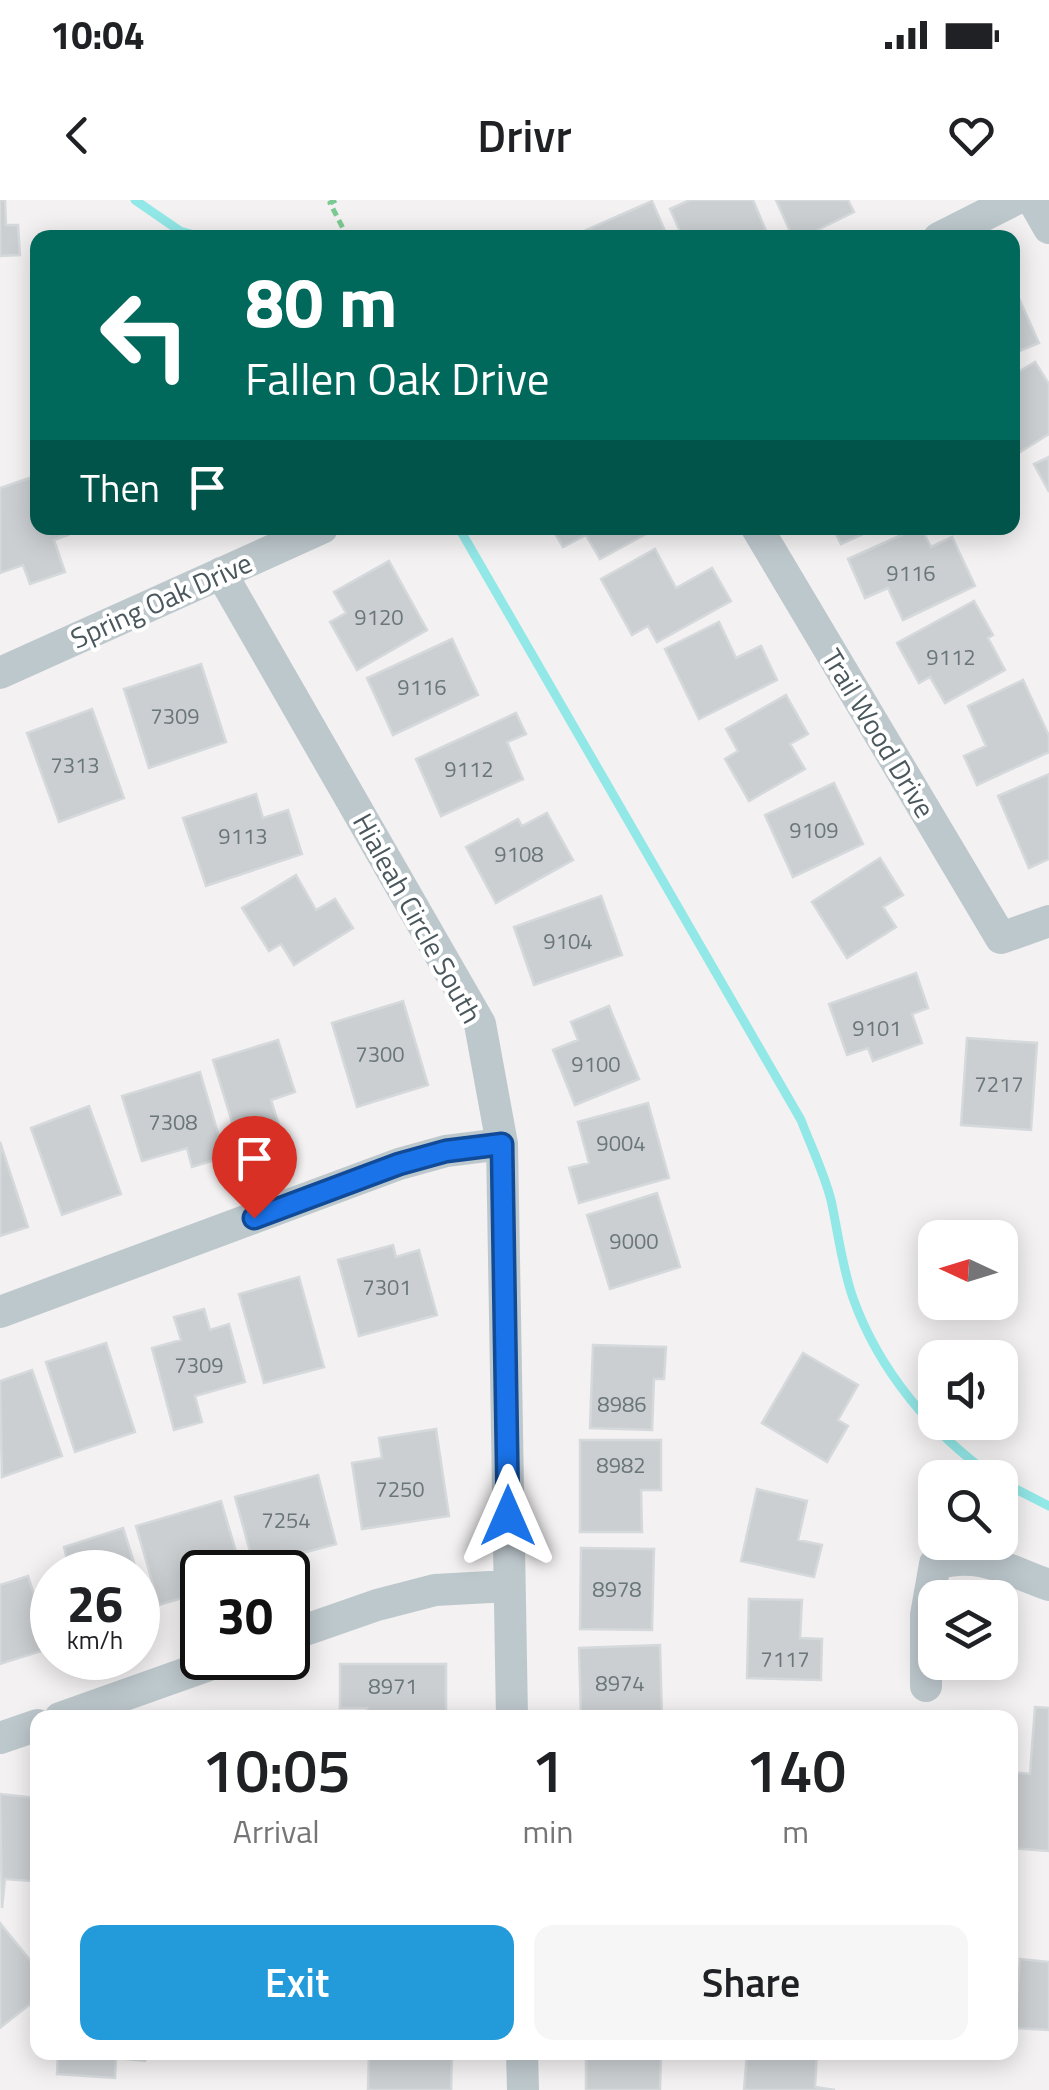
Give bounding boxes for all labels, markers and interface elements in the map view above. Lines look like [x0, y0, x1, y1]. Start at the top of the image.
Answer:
text: 10:04 [50, 6, 145, 64]
text: Drivr [477, 101, 572, 169]
icon: back [50, 108, 105, 163]
icon: heart [944, 108, 999, 163]
text: 80 m [245, 248, 398, 354]
icon: left [80, 270, 210, 400]
text: Fallen Oak Drive [245, 344, 549, 412]
text: Then [80, 459, 160, 517]
icon: arrive [180, 460, 235, 515]
street label: Spring Oak Drive [63, 541, 259, 659]
house number: 9116 [886, 556, 936, 590]
house number: 9120 [354, 600, 404, 634]
street label: Trail Wood Drive [811, 640, 947, 826]
house number: 9112 [926, 640, 976, 674]
house number: 9116 [397, 670, 447, 704]
house number: 7309 [150, 699, 200, 733]
house number: 7313 [50, 748, 100, 782]
house number: 9112 [444, 752, 494, 786]
street label: Hialeah Circle South [342, 805, 494, 1031]
house number: 9109 [789, 813, 839, 847]
house number: 9113 [218, 819, 268, 853]
house number: 9108 [494, 837, 544, 871]
house number: 9104 [543, 924, 593, 958]
house number: 9101 [852, 1011, 902, 1045]
house number: 7300 [355, 1037, 405, 1071]
house number: 9100 [571, 1047, 621, 1081]
house number: 7217 [974, 1067, 1024, 1101]
house number: 7308 [148, 1105, 198, 1139]
pin [212, 1116, 297, 1219]
house number: 9004 [596, 1126, 646, 1160]
icon: arrive [227, 1131, 282, 1186]
north arrow [918, 1220, 1018, 1320]
map controls [918, 1220, 1018, 1680]
house number: 9000 [609, 1224, 659, 1258]
house number: 7301 [362, 1270, 412, 1304]
button: sound [918, 1340, 1018, 1440]
house number: 7309 [174, 1348, 224, 1382]
house number: 8986 [597, 1387, 647, 1421]
house number: 8982 [596, 1448, 646, 1482]
button: search [918, 1460, 1018, 1560]
position arrow [456, 1464, 560, 1568]
house number: 7250 [375, 1472, 425, 1506]
house number: 7254 [261, 1503, 311, 1537]
speed limit sign: 30 [180, 1550, 310, 1680]
text: 26 [67, 1565, 123, 1641]
house number: 8978 [592, 1572, 642, 1606]
button: layers [918, 1580, 1018, 1680]
text: km/h [67, 1621, 123, 1659]
house number: 7117 [760, 1642, 810, 1676]
house number: 8974 [595, 1666, 645, 1700]
house number: 8971 [368, 1669, 418, 1703]
text: 10:05 [202, 1724, 351, 1815]
text: 1 [531, 1724, 565, 1815]
text: 140 [745, 1724, 846, 1815]
text: Arrival [233, 1807, 320, 1855]
text: min [522, 1807, 573, 1855]
text: m [782, 1807, 809, 1855]
button: Exit [80, 1925, 514, 2040]
button: Share [534, 1925, 968, 2040]

